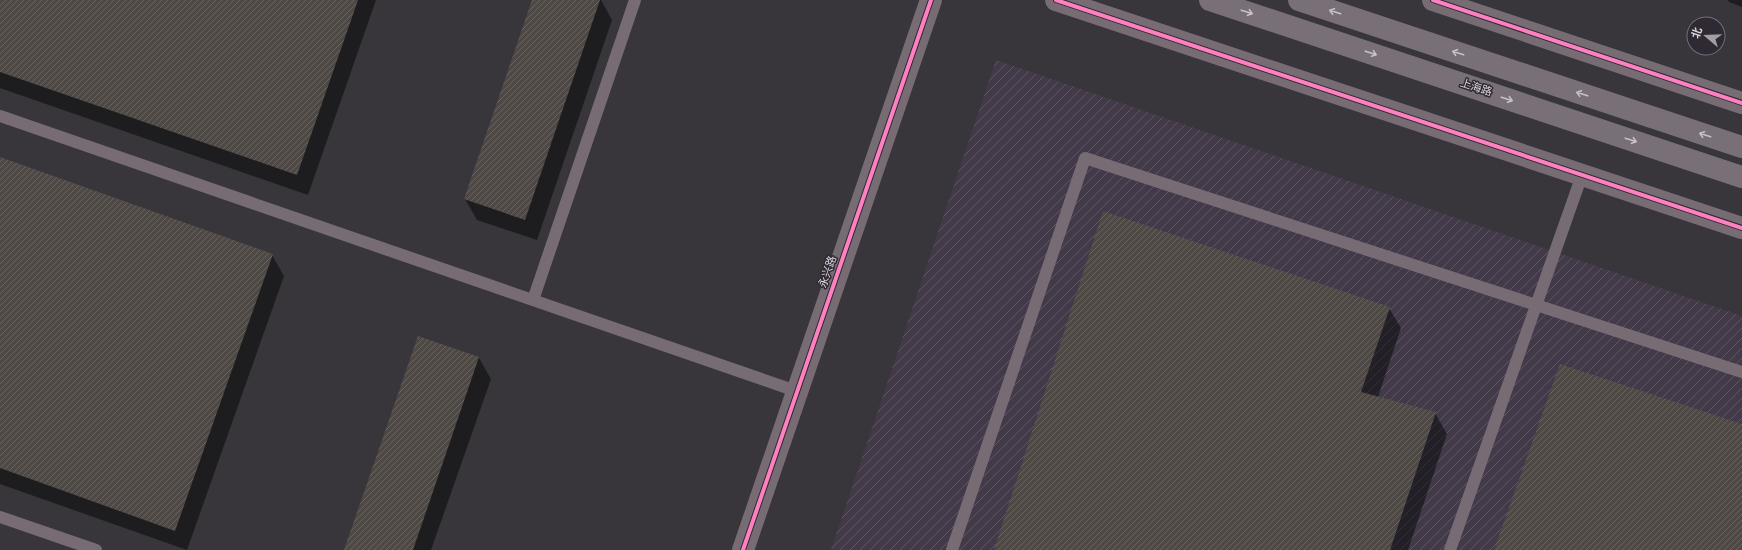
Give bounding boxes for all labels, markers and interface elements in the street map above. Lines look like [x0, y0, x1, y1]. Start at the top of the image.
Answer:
one-way arrow [1328, 8, 1341, 15]
one-way arrow [1241, 9, 1253, 17]
north arrow [1686, 16, 1726, 56]
text: 北 [1689, 26, 1706, 41]
one-way arrow [1452, 49, 1465, 56]
one-way arrow [1364, 50, 1376, 58]
street label: 上海路 [1458, 76, 1494, 100]
one-way arrow [1575, 90, 1588, 97]
one-way arrow [1501, 96, 1514, 103]
one-way arrow [1699, 131, 1712, 138]
one-way arrow [1624, 137, 1637, 144]
street label: 永兴路 [816, 254, 840, 290]

